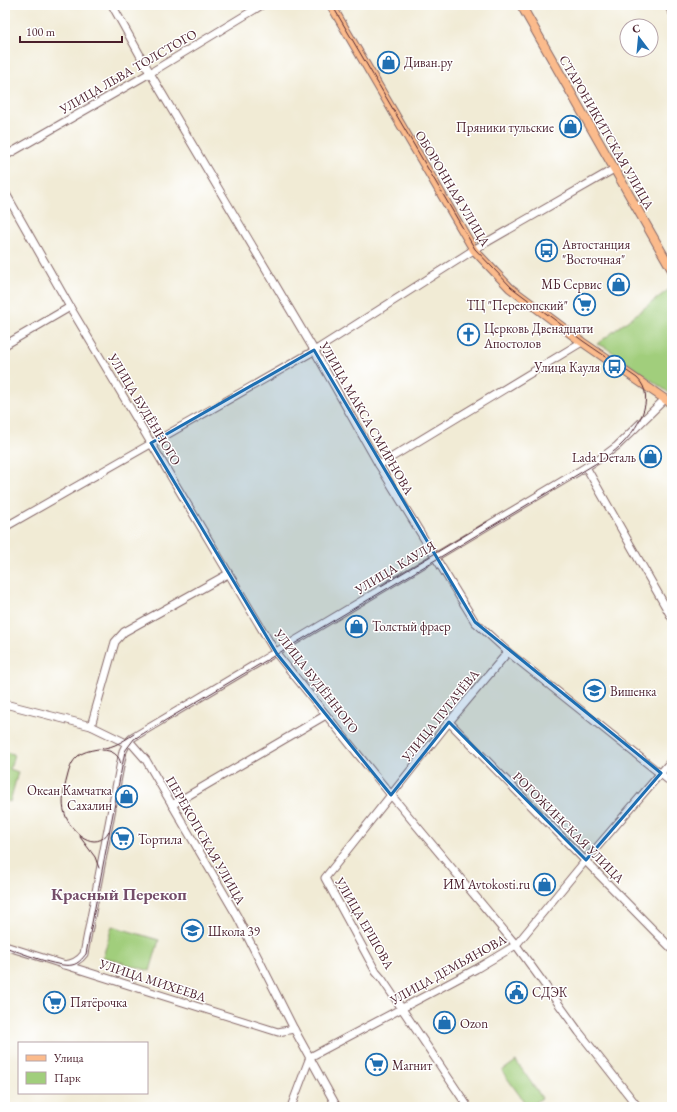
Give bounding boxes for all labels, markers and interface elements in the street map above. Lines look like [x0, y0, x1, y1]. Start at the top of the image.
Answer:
scale bar [20, 18, 122, 44]
north arrow [619, 18, 659, 58]
text: С [631, 21, 642, 36]
text: 100 m [26, 24, 56, 40]
street label: УЛИЦА ЛЬВА ТОЛСТОГО [56, 25, 200, 118]
shop icon: Диван.ру [375, 49, 401, 75]
street label: СТАРОНИКИТСКАЯ УЛИЦА [555, 52, 658, 213]
place label: Диван.ру [404, 54, 453, 71]
shop icon: Пряники тульские [557, 114, 583, 140]
place label: Пряники тульские [456, 119, 554, 136]
street label: ОБОРОННАЯ УЛИЦА [411, 127, 494, 250]
place label: Автостанция "Восточная" [561, 236, 630, 268]
bus stop icon: Автостанция "Восточная" [534, 238, 560, 264]
shop icon: МБ Сервис [605, 271, 631, 297]
place label: МБ Сервис [541, 276, 602, 293]
supermarket icon: ТЦ "Перекопский" [571, 292, 597, 318]
place label: ТЦ "Перекопский" [466, 297, 568, 314]
place label: Церковь Двенадцати Апостолов [483, 320, 593, 352]
church icon: Церковь Двенадцати Апостолов [456, 322, 482, 348]
street label: УЛИЦА МАКСА СМИРНОВА [315, 338, 418, 499]
street label: УЛИЦА БУДЁННОГО [104, 349, 185, 468]
bus stop icon: Улица Кауля [602, 354, 628, 380]
place label: Улица Кауля [533, 359, 600, 376]
shop icon: Lada Dеталь [638, 444, 664, 470]
place label: Lada Dеталь [572, 449, 636, 466]
street label: УЛИЦА КАУЛЯ [351, 537, 439, 599]
shop icon: Толстый фраер [344, 613, 370, 639]
place label: Толстый фраер [372, 618, 451, 635]
street label: УЛИЦА БУДЁННОГО [270, 625, 363, 737]
street label: УЛИЦА ПУГАЧЁВА [397, 665, 483, 766]
school or university icon: Вишенка [582, 678, 608, 704]
place label: Вишенка [610, 683, 657, 700]
street label: РОГОЖИНСКАЯ УЛИЦА [509, 768, 629, 887]
street label: ПЕРЕКОПСКАЯ УЛИЦА [162, 773, 250, 908]
place label: Океан Камчатка Сахалин [27, 782, 113, 814]
shop icon: Океан Камчатка Сахалин [114, 784, 140, 810]
supermarket icon: Тортила [110, 826, 136, 852]
place label: Тортила [138, 831, 183, 848]
shop icon: ИМ Avtokosti.ru [532, 871, 558, 897]
street label: УЛИЦА ЕРШОВА [331, 873, 398, 973]
place label: ИМ Avtokosti.ru [443, 876, 530, 893]
district label: Красный Перекоп [51, 883, 187, 905]
school or university icon: Школа 39 [180, 918, 206, 944]
place label: Школа 39 [208, 923, 261, 940]
street label: УЛИЦА ДЕМЬЯНОВА [386, 930, 510, 1009]
street label: УЛИЦА МИХЕЕВА [96, 955, 209, 1006]
public building icon: СДЭК [504, 979, 530, 1005]
place label: СДЭК [532, 984, 568, 1001]
supermarket icon: Пятёрочка [41, 989, 67, 1015]
place label: Пятёрочка [70, 994, 128, 1011]
shop icon: Ozon [432, 1010, 458, 1036]
place label: Ozon [460, 1015, 488, 1032]
legend [18, 1042, 148, 1094]
text: Улица [53, 1050, 84, 1066]
supermarket icon: Магнит [363, 1052, 389, 1078]
place label: Магнит [392, 1057, 433, 1074]
text: Парк [54, 1070, 81, 1086]

